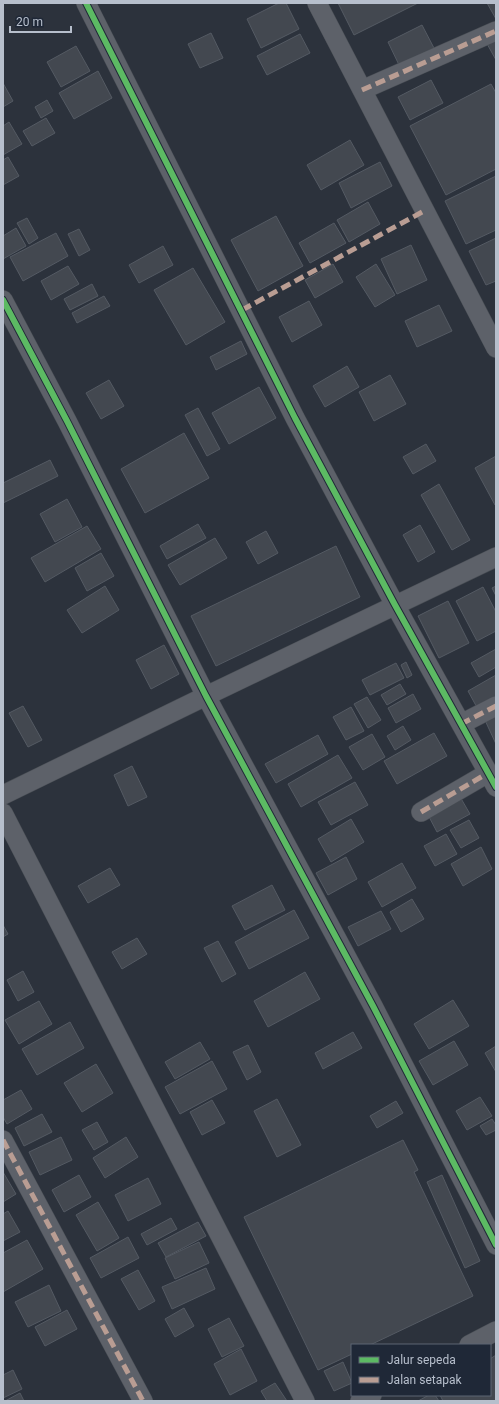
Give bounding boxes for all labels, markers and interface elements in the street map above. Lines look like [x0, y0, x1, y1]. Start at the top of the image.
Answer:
scale bar [10, 8, 71, 34]
text: 20 m [16, 15, 43, 29]
legend [351, 1344, 491, 1396]
text: Jalur sepeda [387, 1353, 456, 1367]
text: Jalan setapak [387, 1373, 462, 1387]

